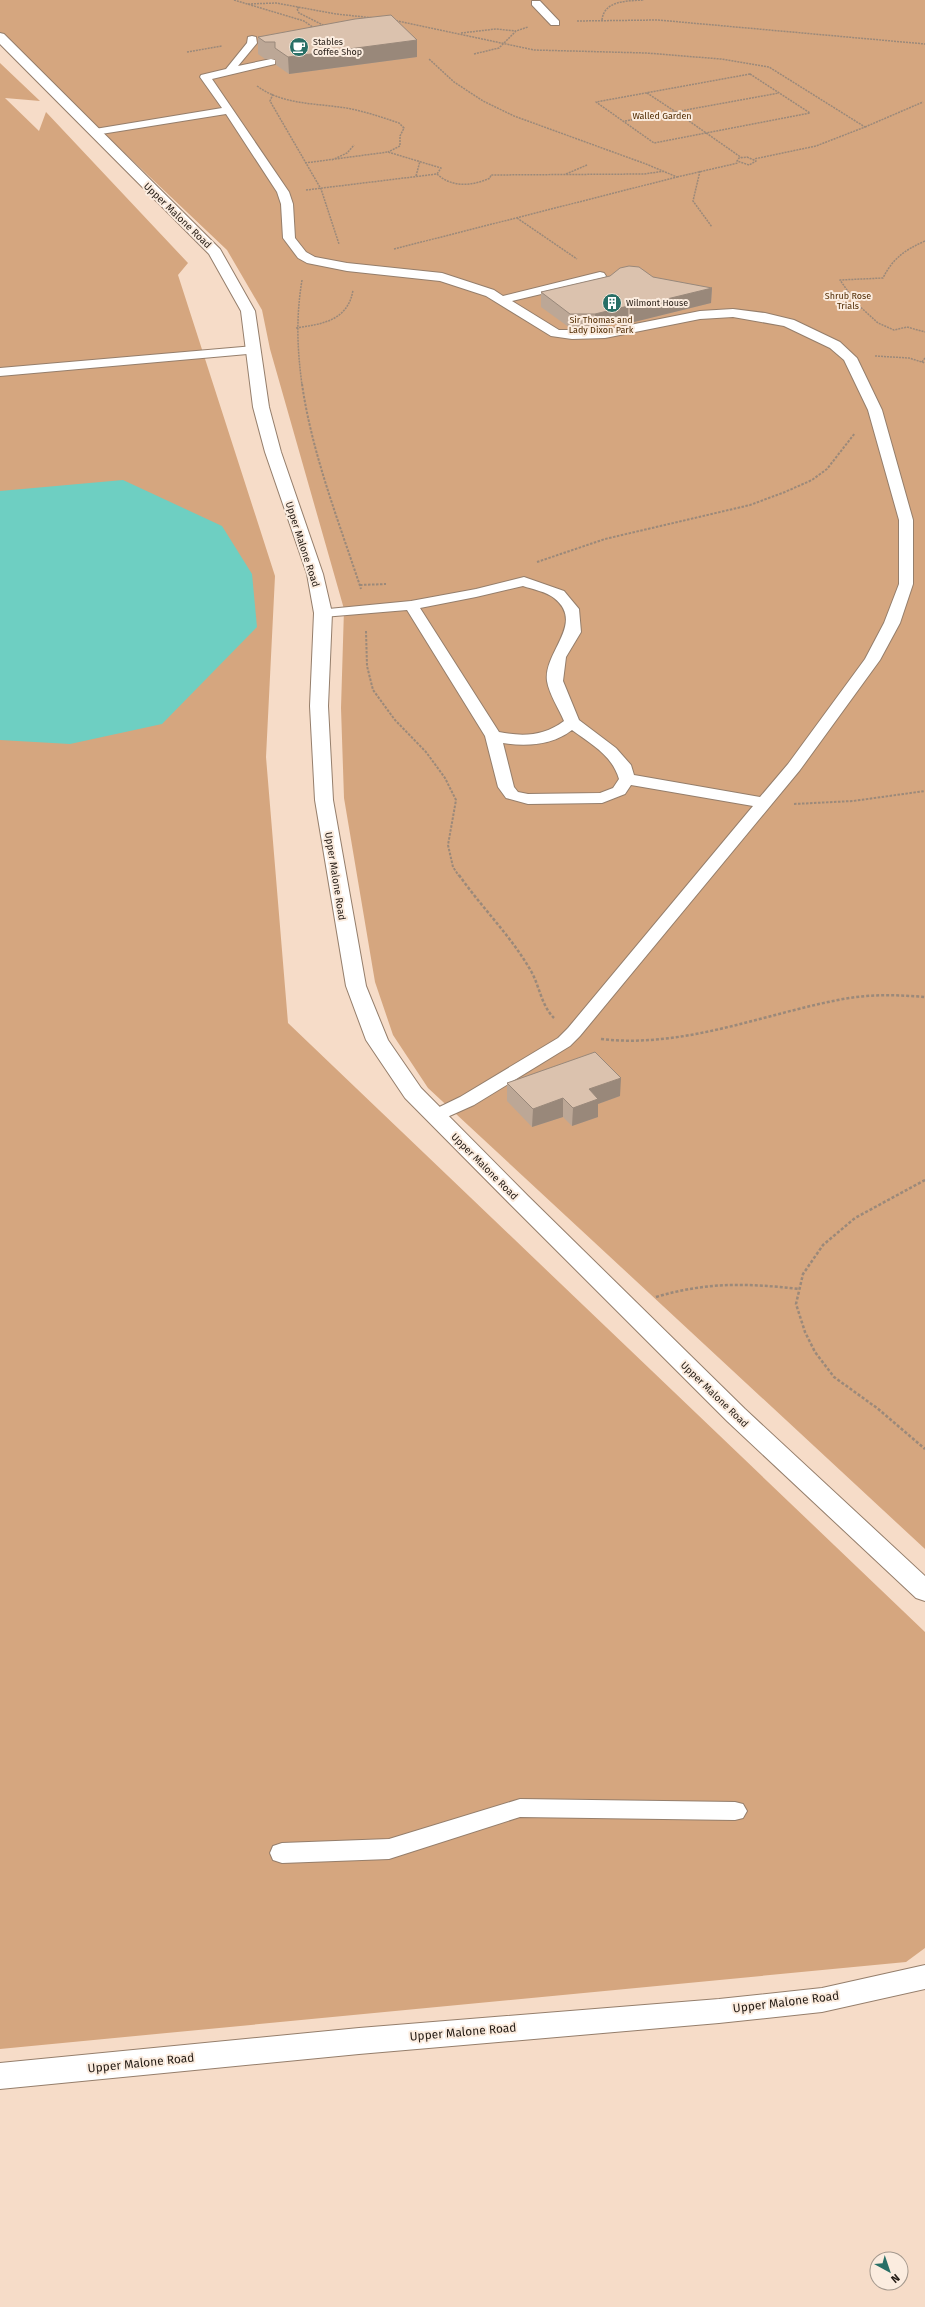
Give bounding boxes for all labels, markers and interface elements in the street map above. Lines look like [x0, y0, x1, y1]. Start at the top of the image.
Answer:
cafe icon: Stables Coffee Shop [288, 36, 310, 58]
place label: Stables Coffee Shop [313, 37, 362, 57]
park label: Walled Garden [632, 111, 692, 121]
street label: Upper Malone Road [141, 180, 214, 251]
park label: Shrub Rose Trials [825, 291, 871, 311]
building icon: Wilmont House [601, 292, 623, 314]
place label: Wilmont House [626, 298, 688, 308]
park label: Sir Thomas and Lady Dixon Park [569, 315, 634, 335]
street label: Upper Malone Road [283, 500, 322, 589]
street label: Upper Malone Road [322, 831, 348, 921]
street label: Upper Malone Road [448, 1131, 520, 1203]
street label: Upper Malone Road [678, 1359, 751, 1430]
street label: Upper Malone Road [732, 1989, 840, 2015]
street label: Upper Malone Road [409, 2020, 517, 2044]
street label: Upper Malone Road [87, 2050, 195, 2076]
north arrow [869, 2251, 909, 2291]
text: N [888, 2271, 902, 2286]

